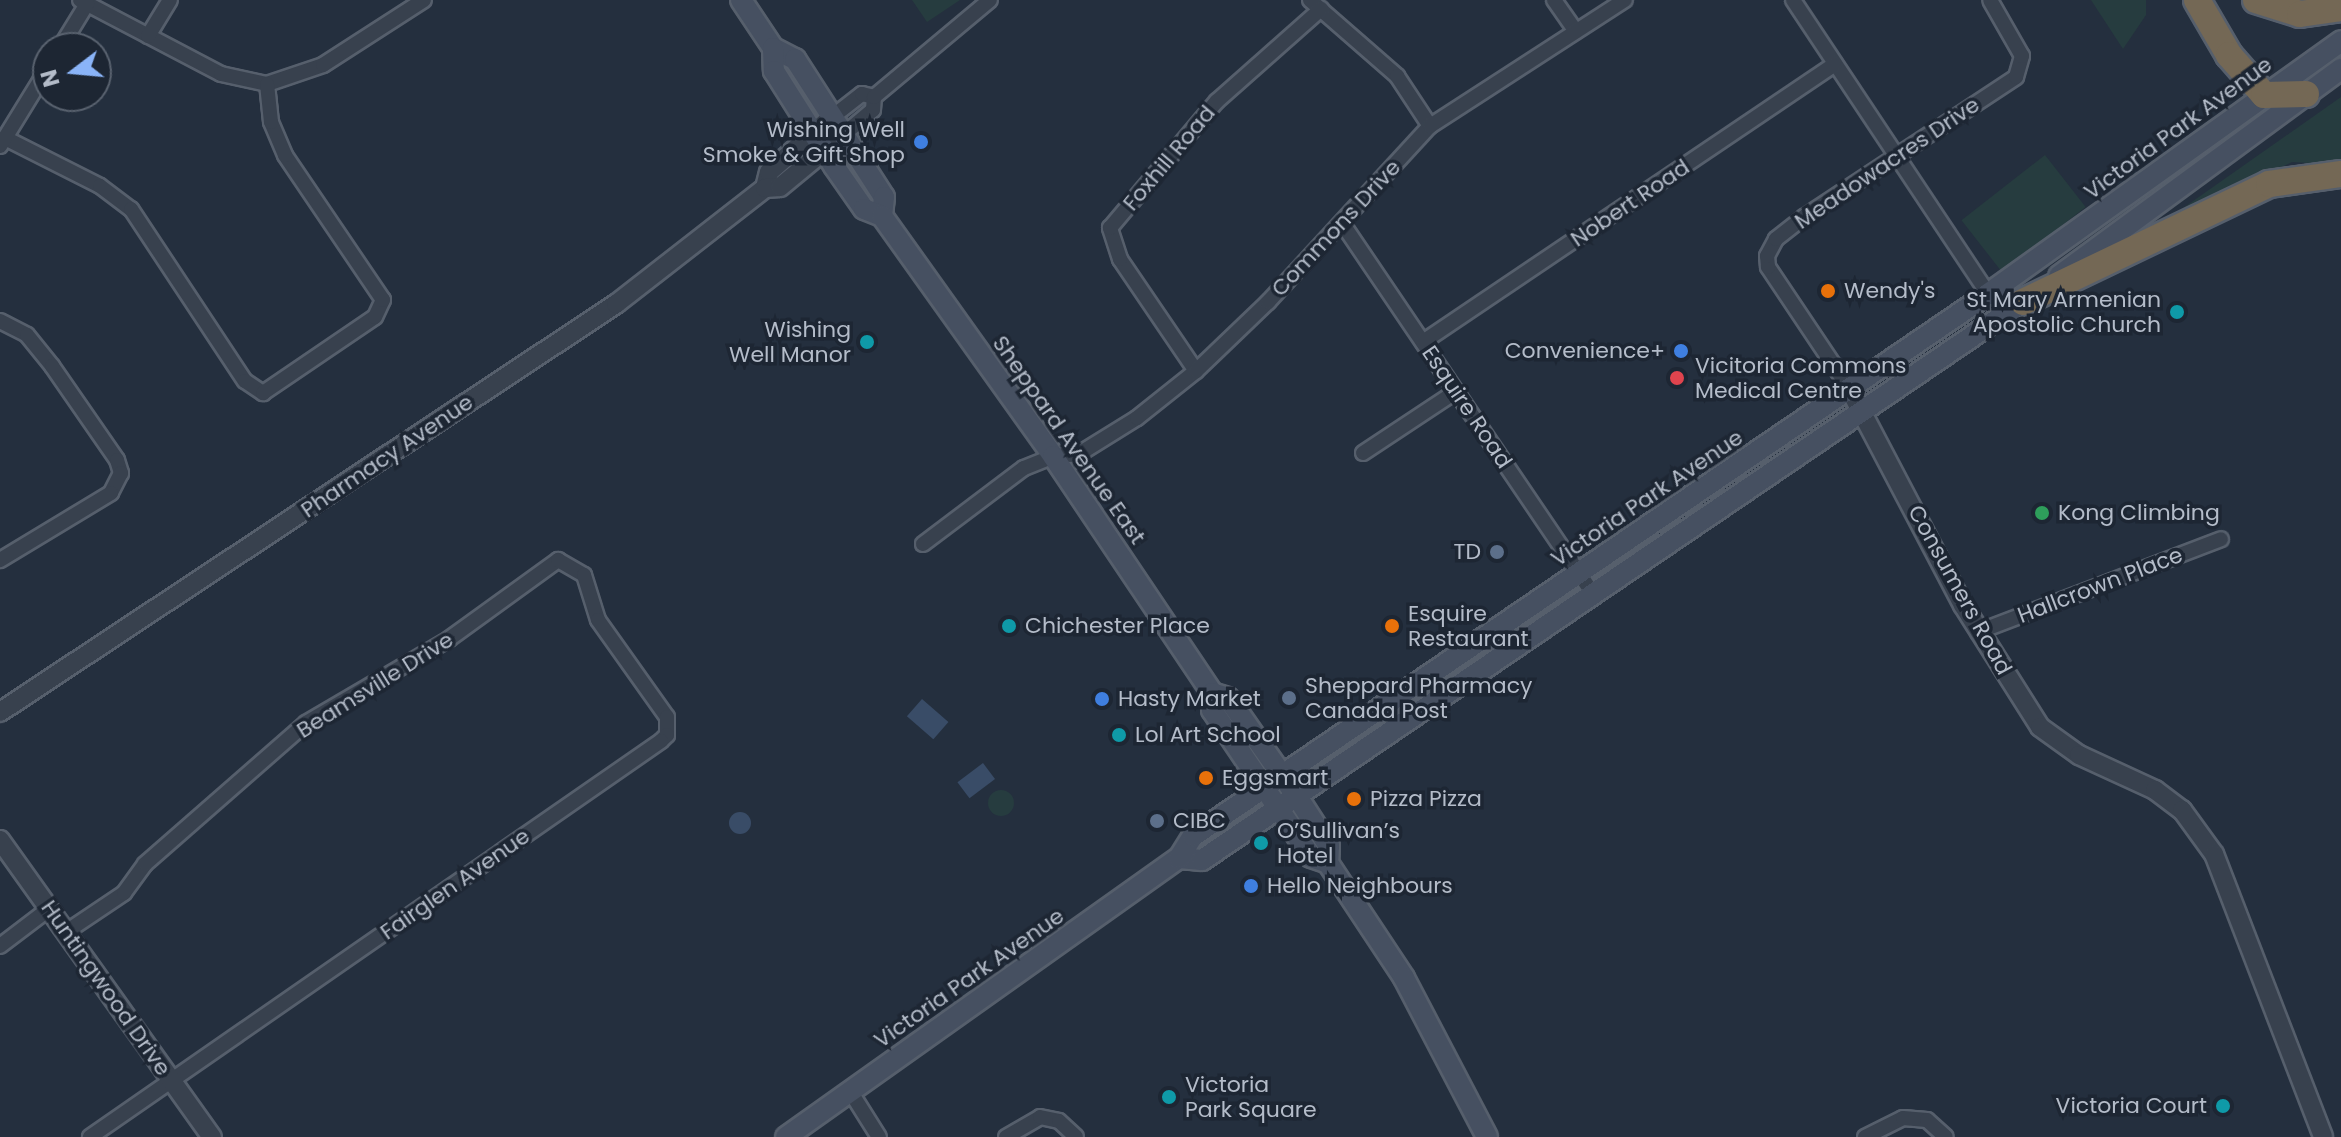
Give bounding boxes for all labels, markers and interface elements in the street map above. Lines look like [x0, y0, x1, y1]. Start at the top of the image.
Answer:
north arrow [32, 32, 112, 112]
street label: Victoria Park Avenue [2079, 51, 2277, 205]
text: N [33, 66, 68, 90]
street label: Meadowacres Drive [1790, 91, 1984, 235]
street label: Foxhill Road [1117, 100, 1221, 216]
place label: Wishing Well Smoke & Gift Shop [703, 116, 905, 168]
marker: Wishing Well Smoke & Gift Shop [912, 133, 930, 151]
street label: Commons Drive [1266, 154, 1406, 302]
street label: Nobert Road [1566, 154, 1694, 252]
place label: Wendy's [1844, 278, 1935, 304]
marker: Wendy's [1819, 282, 1837, 300]
place label: St Mary Armenian Apostolic Church [1966, 286, 2161, 338]
marker: St Mary Armenian Apostolic Church [2168, 303, 2186, 321]
place label: Wishing Well Manor [729, 316, 851, 368]
street label: Sheppard Avenue East [987, 331, 1151, 549]
marker: Wishing Well Manor [858, 333, 876, 351]
place label: Convenience+ [1505, 338, 1665, 364]
street label: Esquire Road [1416, 341, 1518, 473]
marker: Convenience+ [1672, 342, 1690, 360]
place label: Vicitoria Commons Medical Centre [1695, 352, 1907, 404]
marker: Vicitoria Commons Medical Centre [1666, 367, 1688, 389]
street label: Pharmacy Avenue [296, 389, 478, 523]
street label: Victoria Park Avenue [1546, 424, 1748, 572]
place label: Kong Climbing [2058, 500, 2220, 526]
street label: Consumers Road [1902, 501, 2018, 679]
marker: Kong Climbing [2033, 504, 2051, 522]
place label: TD [1454, 539, 1481, 565]
street label: Hallcrown Place [2014, 541, 2186, 629]
marker: TD [1488, 543, 1506, 561]
place label: Esquire Restaurant [1408, 600, 1529, 652]
place label: Chichester Place [1025, 613, 1210, 639]
marker: Chichester Place [1000, 617, 1018, 635]
marker: Esquire Restaurant [1383, 617, 1401, 635]
street label: Beamsville Drive [292, 626, 458, 744]
place label: Sheppard Pharmacy Canada Post [1305, 672, 1532, 724]
place label: Hasty Market [1118, 686, 1261, 712]
marker: Sheppard Pharmacy Canada Post [1280, 689, 1298, 707]
marker: Hasty Market [1093, 690, 1111, 708]
place label: Lol Art School [1135, 722, 1281, 748]
marker: Lol Art School [1110, 726, 1128, 744]
place label: Eggsmart [1222, 765, 1328, 791]
marker: Eggsmart [1197, 769, 1215, 787]
place label: Pizza Pizza [1370, 786, 1482, 812]
marker: Pizza Pizza [1345, 790, 1363, 808]
place label: CIBC [1173, 808, 1226, 834]
marker: CIBC [1148, 812, 1166, 830]
place label: O’Sullivan’s Hotel [1277, 817, 1400, 868]
street label: Fairglen Avenue [375, 823, 535, 945]
marker: O’Sullivan’s Hotel [1252, 834, 1270, 852]
place label: Hello Neighbours [1267, 873, 1453, 899]
marker: Hello Neighbours [1242, 877, 1260, 895]
street label: Huntingwood Drive [36, 895, 176, 1081]
street label: Victoria Park Avenue [869, 902, 1069, 1054]
place label: Victoria Park Square [1185, 1071, 1317, 1122]
marker: Victoria Park Square [1160, 1088, 1178, 1106]
place label: Victoria Court [2056, 1093, 2207, 1119]
marker: Victoria Court [2214, 1097, 2232, 1115]

